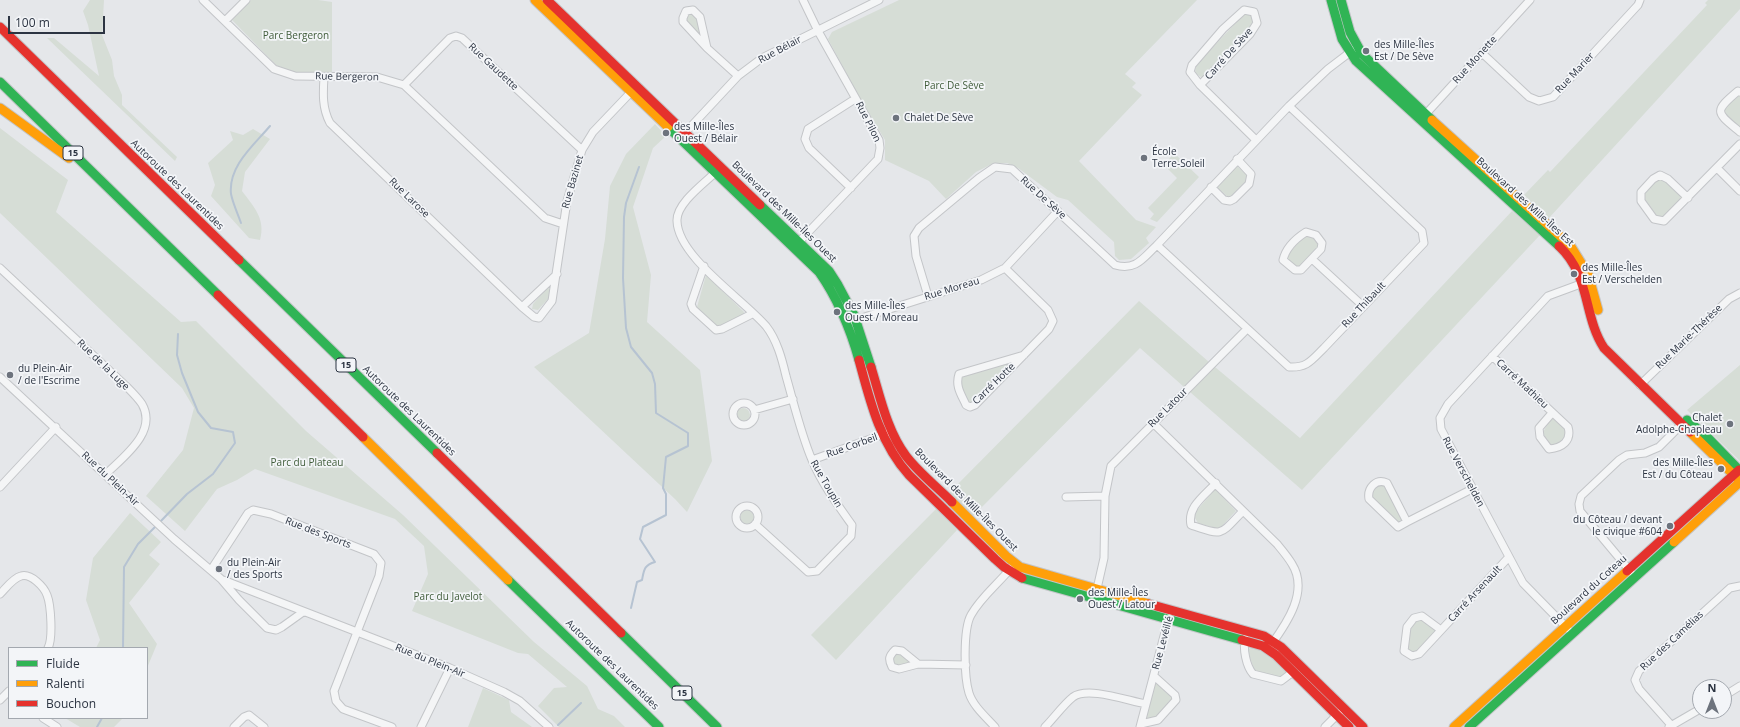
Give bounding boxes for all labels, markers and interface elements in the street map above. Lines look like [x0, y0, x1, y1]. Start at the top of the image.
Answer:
scale bar [10, 8, 107, 34]
text: 100 m [15, 14, 50, 31]
street label: Carré De Sève [1203, 26, 1255, 82]
park label: Parc Bergeron [263, 30, 329, 42]
street label: Rue Bélair [756, 34, 804, 66]
street label: Rue Monette [1450, 34, 1500, 86]
place label: des Mille-Îles Est / De Sève [1374, 39, 1434, 62]
street label: Rue Gaudette [466, 41, 520, 93]
marker: des Mille-Îles Est / De Sève [1361, 46, 1371, 56]
street label: Rue Marier [1553, 50, 1597, 96]
street label: Rue Bergeron [315, 70, 379, 84]
park label: Parc De Sève [924, 80, 984, 92]
street label: Rue Pilon [853, 100, 883, 144]
place label: Chalet De Sève [904, 112, 973, 124]
marker: Chalet De Sève [891, 113, 901, 123]
place label: des Mille-Îles Ouest / Bélair [674, 121, 737, 144]
marker: des Mille-Îles Ouest / Bélair [661, 128, 671, 138]
street label: Autoroute des Laurentides [128, 137, 226, 233]
road number: 15 [63, 146, 83, 160]
place label: École Terre-Soleil [1152, 146, 1205, 170]
marker: École Terre-Soleil [1139, 153, 1149, 163]
street label: Rue Bazinet [560, 154, 586, 210]
street label: Boulevard des Mille-Îles Est [1474, 155, 1576, 249]
street label: Boulevard des Mille-Îles Ouest [729, 159, 839, 265]
street label: Rue De Sève [1018, 174, 1068, 222]
street label: Rue Larose [386, 176, 432, 220]
place label: des Mille-Îles Est / Verschelden [1582, 262, 1662, 286]
marker: des Mille-Îles Est / Verschelden [1569, 269, 1579, 279]
street label: Rue Moreau [923, 275, 981, 303]
street label: Rue Thibault [1340, 279, 1388, 331]
place label: des Mille-Îles Ouest / Moreau [845, 300, 918, 324]
street label: Rue Marie-Thérèse [1653, 302, 1725, 372]
marker: des Mille-Îles Ouest / Moreau [832, 307, 842, 317]
street label: Rue de la Luge [74, 337, 132, 393]
street label: Carré Mathieu [1493, 357, 1551, 411]
road number: 15 [336, 358, 356, 372]
street label: Carré Hotte [970, 361, 1018, 407]
place label: du Plein-Air / de l'Escrime [18, 363, 80, 386]
street label: Autoroute des Laurentides [360, 363, 458, 459]
marker: du Plein-Air / de l'Escrime [5, 370, 15, 380]
street label: Rue Latour [1146, 386, 1190, 430]
place label: Chalet Adolphe-Chapleau [1636, 412, 1722, 436]
marker: Chalet Adolphe-Chapleau [1725, 419, 1735, 429]
street label: Rue Corbeil [825, 431, 879, 461]
street label: Rue Verschelden [1439, 435, 1487, 509]
street label: Boulevard des Mille-Îles Ouest [912, 446, 1020, 554]
street label: Rue du Plein-Air [79, 449, 141, 509]
park label: Parc du Plateau [271, 457, 343, 469]
place label: des Mille-Îles Est / du Côteau [1642, 457, 1713, 480]
street label: Rue Toupin [808, 458, 844, 510]
marker: des Mille-Îles Est / du Côteau [1716, 464, 1726, 474]
place label: du Côteau / devant le civique #604 [1573, 514, 1662, 538]
street label: Rue des Sports [283, 515, 353, 551]
marker: du Côteau / devant le civique #604 [1665, 521, 1675, 531]
street label: Boulevard du Coteau [1549, 553, 1629, 627]
place label: du Plein-Air / des Sports [227, 557, 282, 580]
street label: Carré Arsenault [1446, 563, 1504, 625]
marker: du Plein-Air / des Sports [214, 564, 224, 574]
place label: des Mille-Îles Ouest / Latour [1088, 587, 1155, 610]
park label: Parc du Javelot [414, 591, 482, 603]
marker: des Mille-Îles Ouest / Latour [1075, 594, 1085, 604]
street label: Rue des Camélias [1638, 609, 1706, 673]
street label: Rue Levéillé [1150, 615, 1176, 671]
street label: Autoroute des Laurentides [563, 617, 661, 713]
street label: Rue du Plein-Air [393, 642, 467, 680]
legend [8, 647, 148, 719]
text: Fluide [46, 655, 80, 672]
text: Ralenti [46, 675, 85, 692]
north arrow [1692, 679, 1732, 719]
text: N [1708, 680, 1716, 695]
road number: 15 [672, 686, 692, 700]
text: Bouchon [46, 695, 96, 712]

